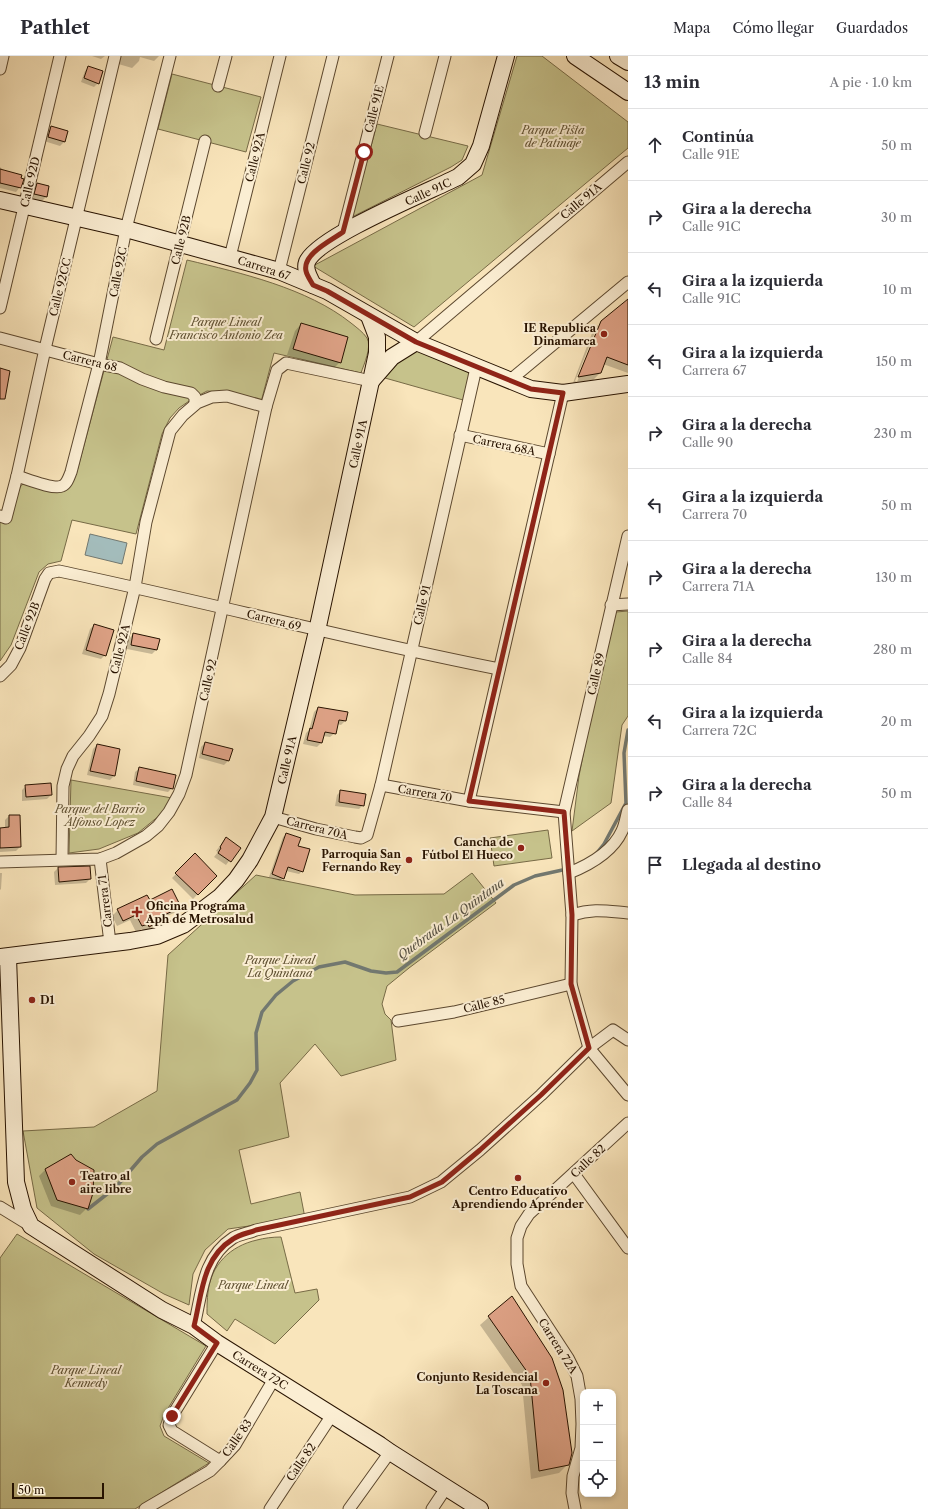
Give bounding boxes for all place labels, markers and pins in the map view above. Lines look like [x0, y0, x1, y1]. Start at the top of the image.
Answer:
place label: IE Republica Dinamarca [524, 321, 597, 348]
marker: IE Republica Dinamarca [599, 329, 609, 339]
place label: Cancha de Fútbol El Hueco [422, 835, 513, 862]
marker: Cancha de Fútbol El Hueco [516, 843, 526, 853]
place label: Parroquia San Fernando Rey [321, 847, 401, 874]
marker: Parroquia San Fernando Rey [404, 855, 414, 865]
place label: Oficina Programa Aph de Metrosalud [145, 899, 254, 926]
marker: Oficina Programa Aph de Metrosalud [131, 906, 143, 918]
place label: D1 [40, 993, 55, 1007]
marker: D1 [27, 995, 37, 1005]
place label: Teatro al aire libre [80, 1169, 132, 1196]
marker: Centro Educativo Aprendiendo Aprender [513, 1173, 523, 1183]
marker: Teatro al aire libre [67, 1177, 77, 1187]
place label: Centro Educativo Aprendiendo Aprender [451, 1184, 585, 1211]
place label: Conjunto Residencial La Toscana [416, 1370, 539, 1397]
marker: Conjunto Residencial La Toscana [541, 1378, 551, 1388]

